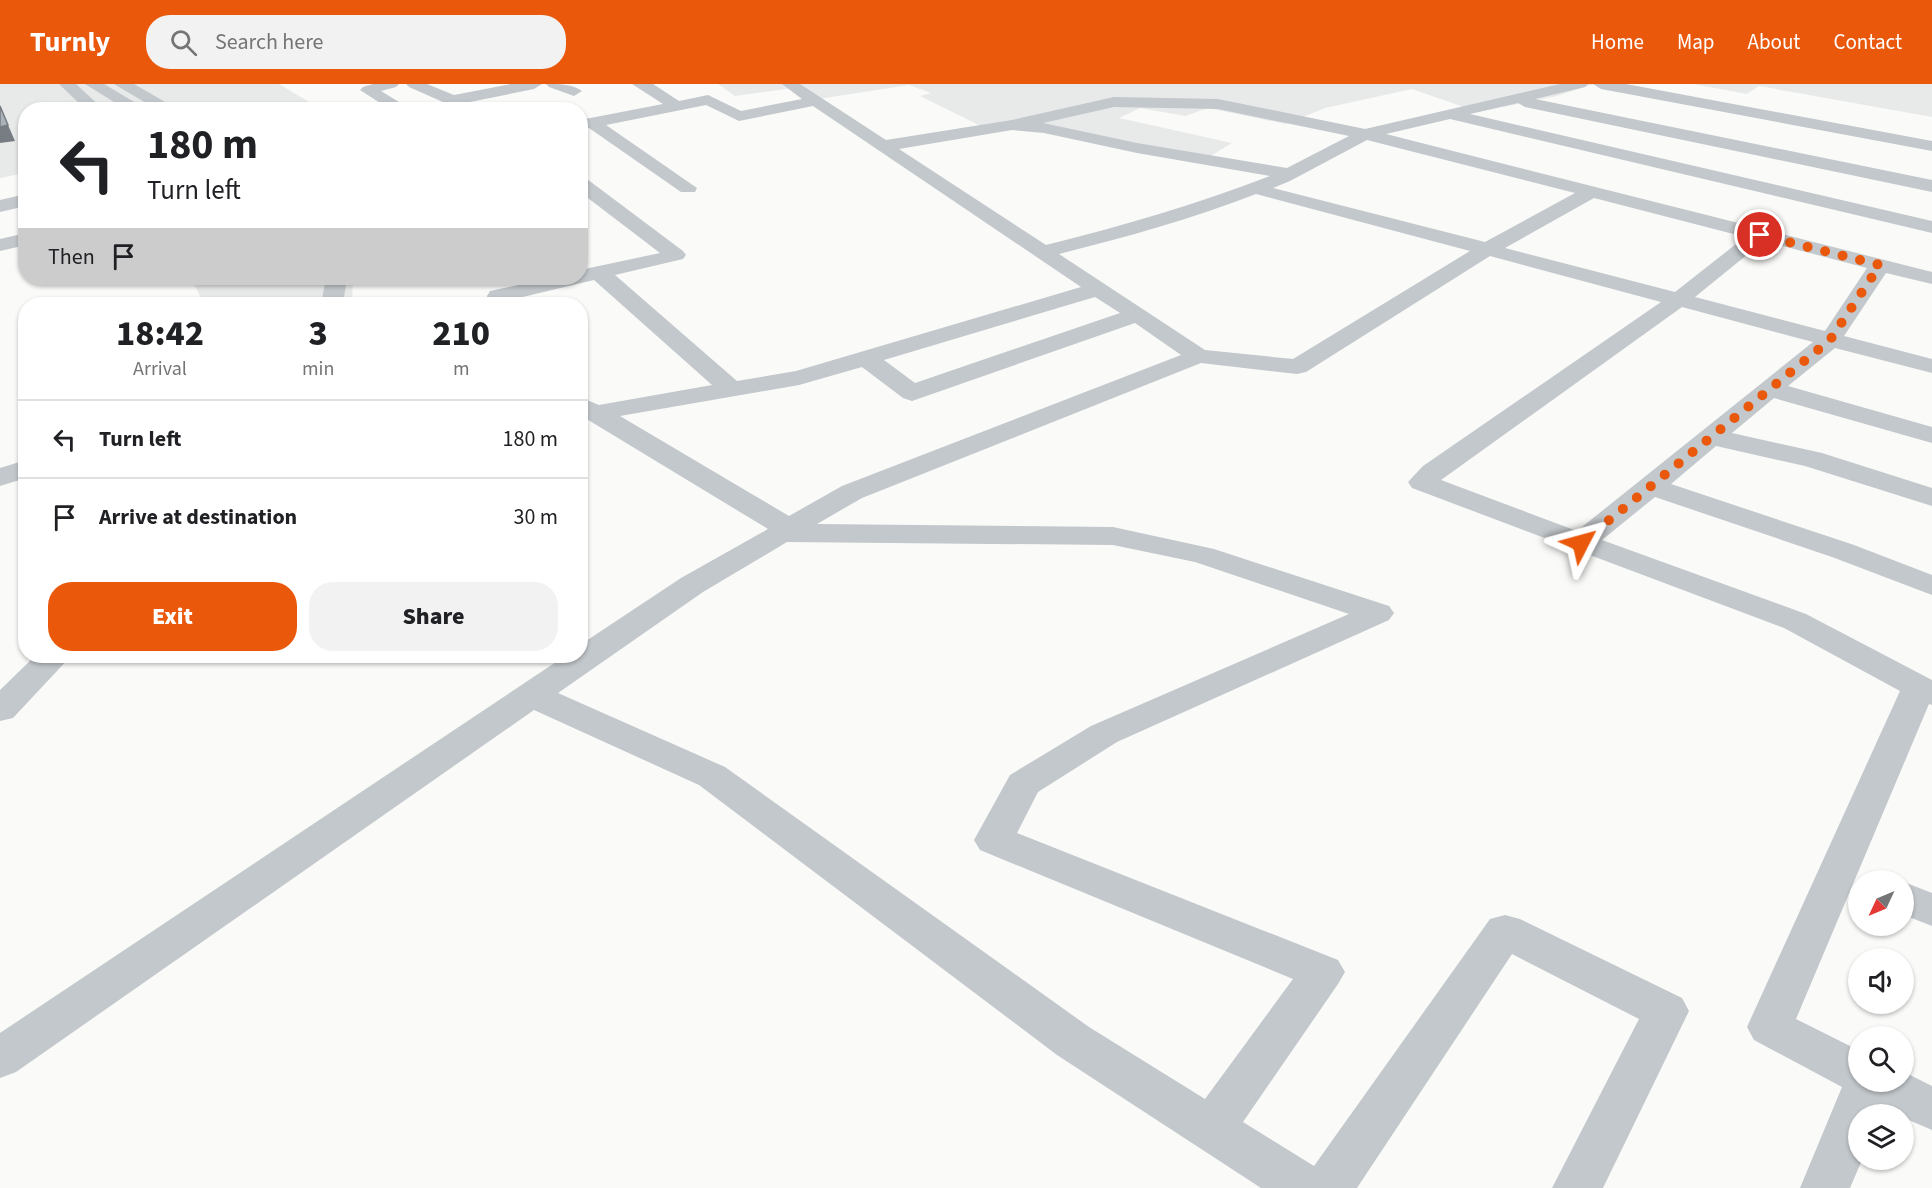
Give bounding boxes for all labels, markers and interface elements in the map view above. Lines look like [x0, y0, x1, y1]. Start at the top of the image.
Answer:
search box [146, 15, 566, 69]
text: Turnly [30, 22, 110, 62]
icon: search [167, 26, 200, 59]
text: Search here [215, 26, 324, 58]
text: Home [1591, 27, 1644, 57]
text: Map [1677, 27, 1715, 57]
text: About [1748, 27, 1800, 57]
text: Contact [1833, 27, 1902, 57]
text: 180 m [147, 115, 258, 175]
icon: left [48, 126, 126, 204]
text: Turn left [147, 171, 241, 210]
pin [1734, 209, 1785, 260]
icon: arrive [1743, 218, 1776, 251]
icon: arrive [107, 240, 140, 273]
text: Then [48, 241, 95, 273]
text: 18:42 [116, 308, 204, 359]
text: 3 [309, 308, 328, 359]
text: 210 [432, 308, 490, 359]
text: Arrival [133, 355, 187, 383]
text: min [302, 355, 334, 383]
text: m [453, 355, 469, 383]
icon: left [48, 423, 81, 456]
text: Turn left [99, 423, 181, 455]
text: 180 m [503, 423, 558, 455]
icon: arrive [48, 501, 81, 534]
text: Arrive at destination [99, 501, 297, 533]
text: 30 m [513, 501, 558, 533]
position arrow [1549, 511, 1613, 575]
button: Exit [48, 582, 297, 651]
button: Share [309, 582, 558, 651]
north arrow [1848, 870, 1914, 936]
map controls [1848, 870, 1914, 1170]
button: sound [1848, 948, 1914, 1014]
button: search [1848, 1026, 1914, 1092]
button: layers [1848, 1104, 1914, 1170]

